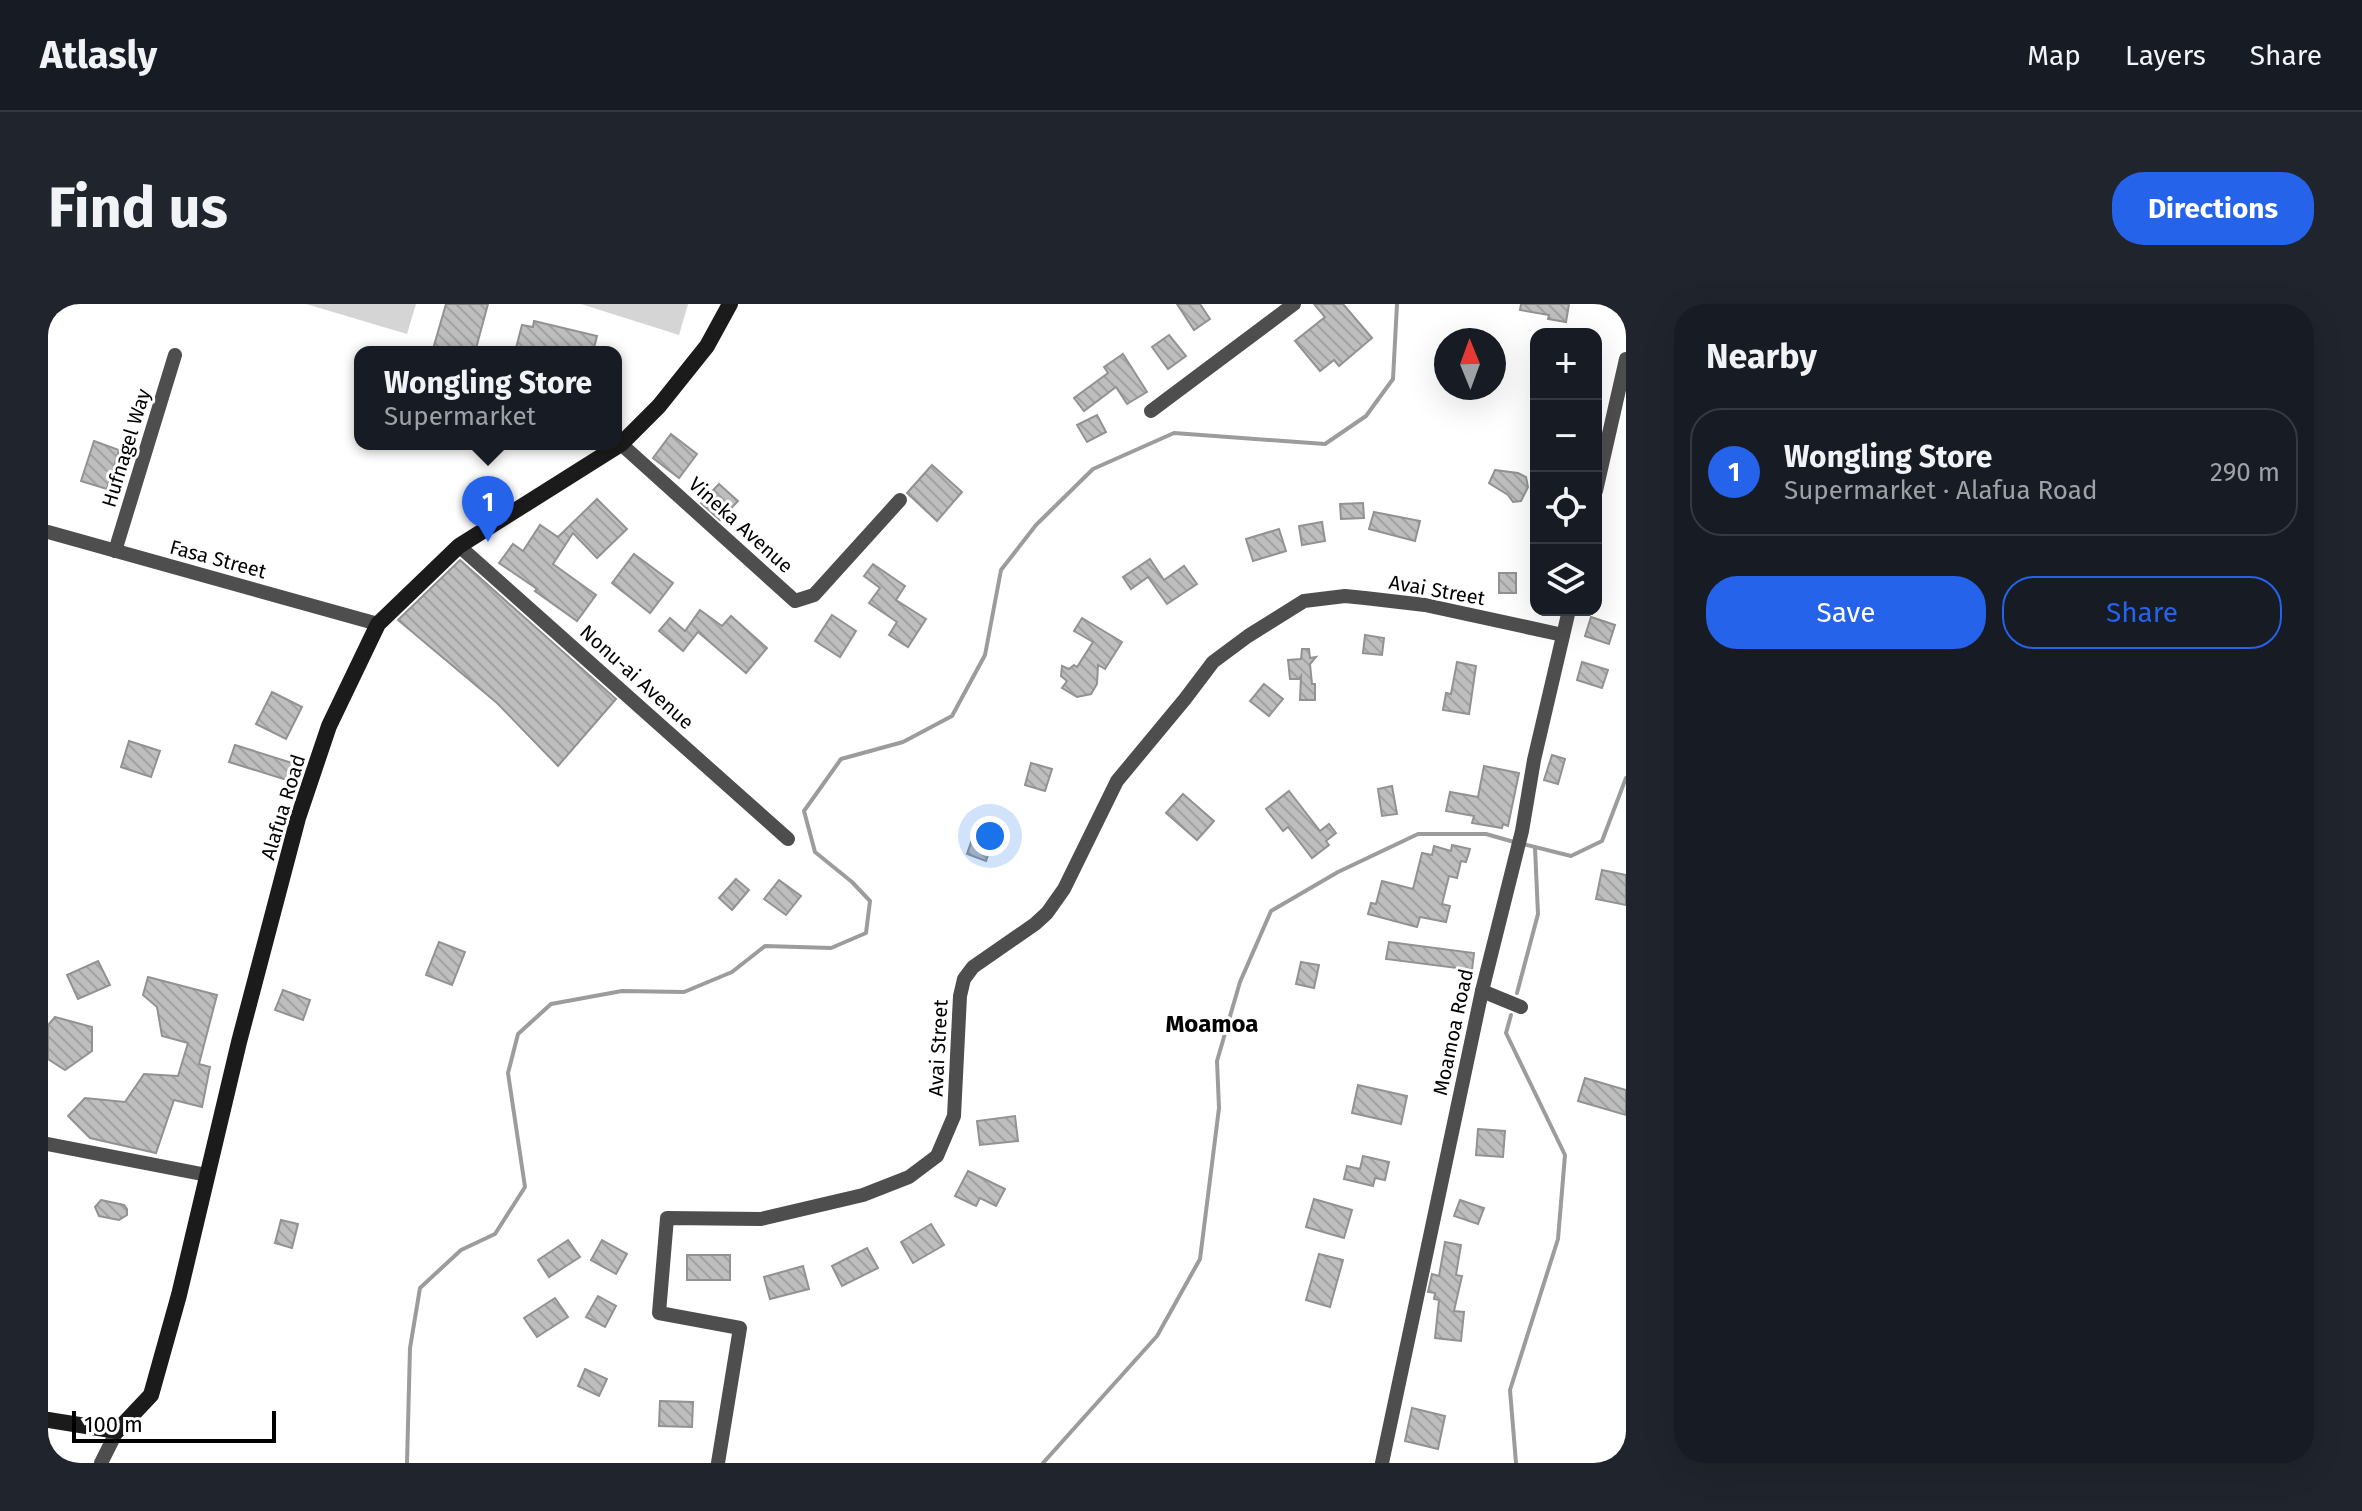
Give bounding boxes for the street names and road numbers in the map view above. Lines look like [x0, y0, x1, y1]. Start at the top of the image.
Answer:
street label: Hufnagel Way [97, 386, 155, 510]
street label: Vineka Avenue [684, 472, 798, 578]
street label: Fasa Street [167, 535, 270, 584]
street label: Avai Street [1387, 570, 1488, 610]
street label: Nonu-ai Avenue [575, 620, 699, 734]
street label: Alafua Road [256, 751, 310, 863]
street label: Moamoa Road [1428, 966, 1478, 1098]
street label: Avai Street [923, 998, 953, 1097]

